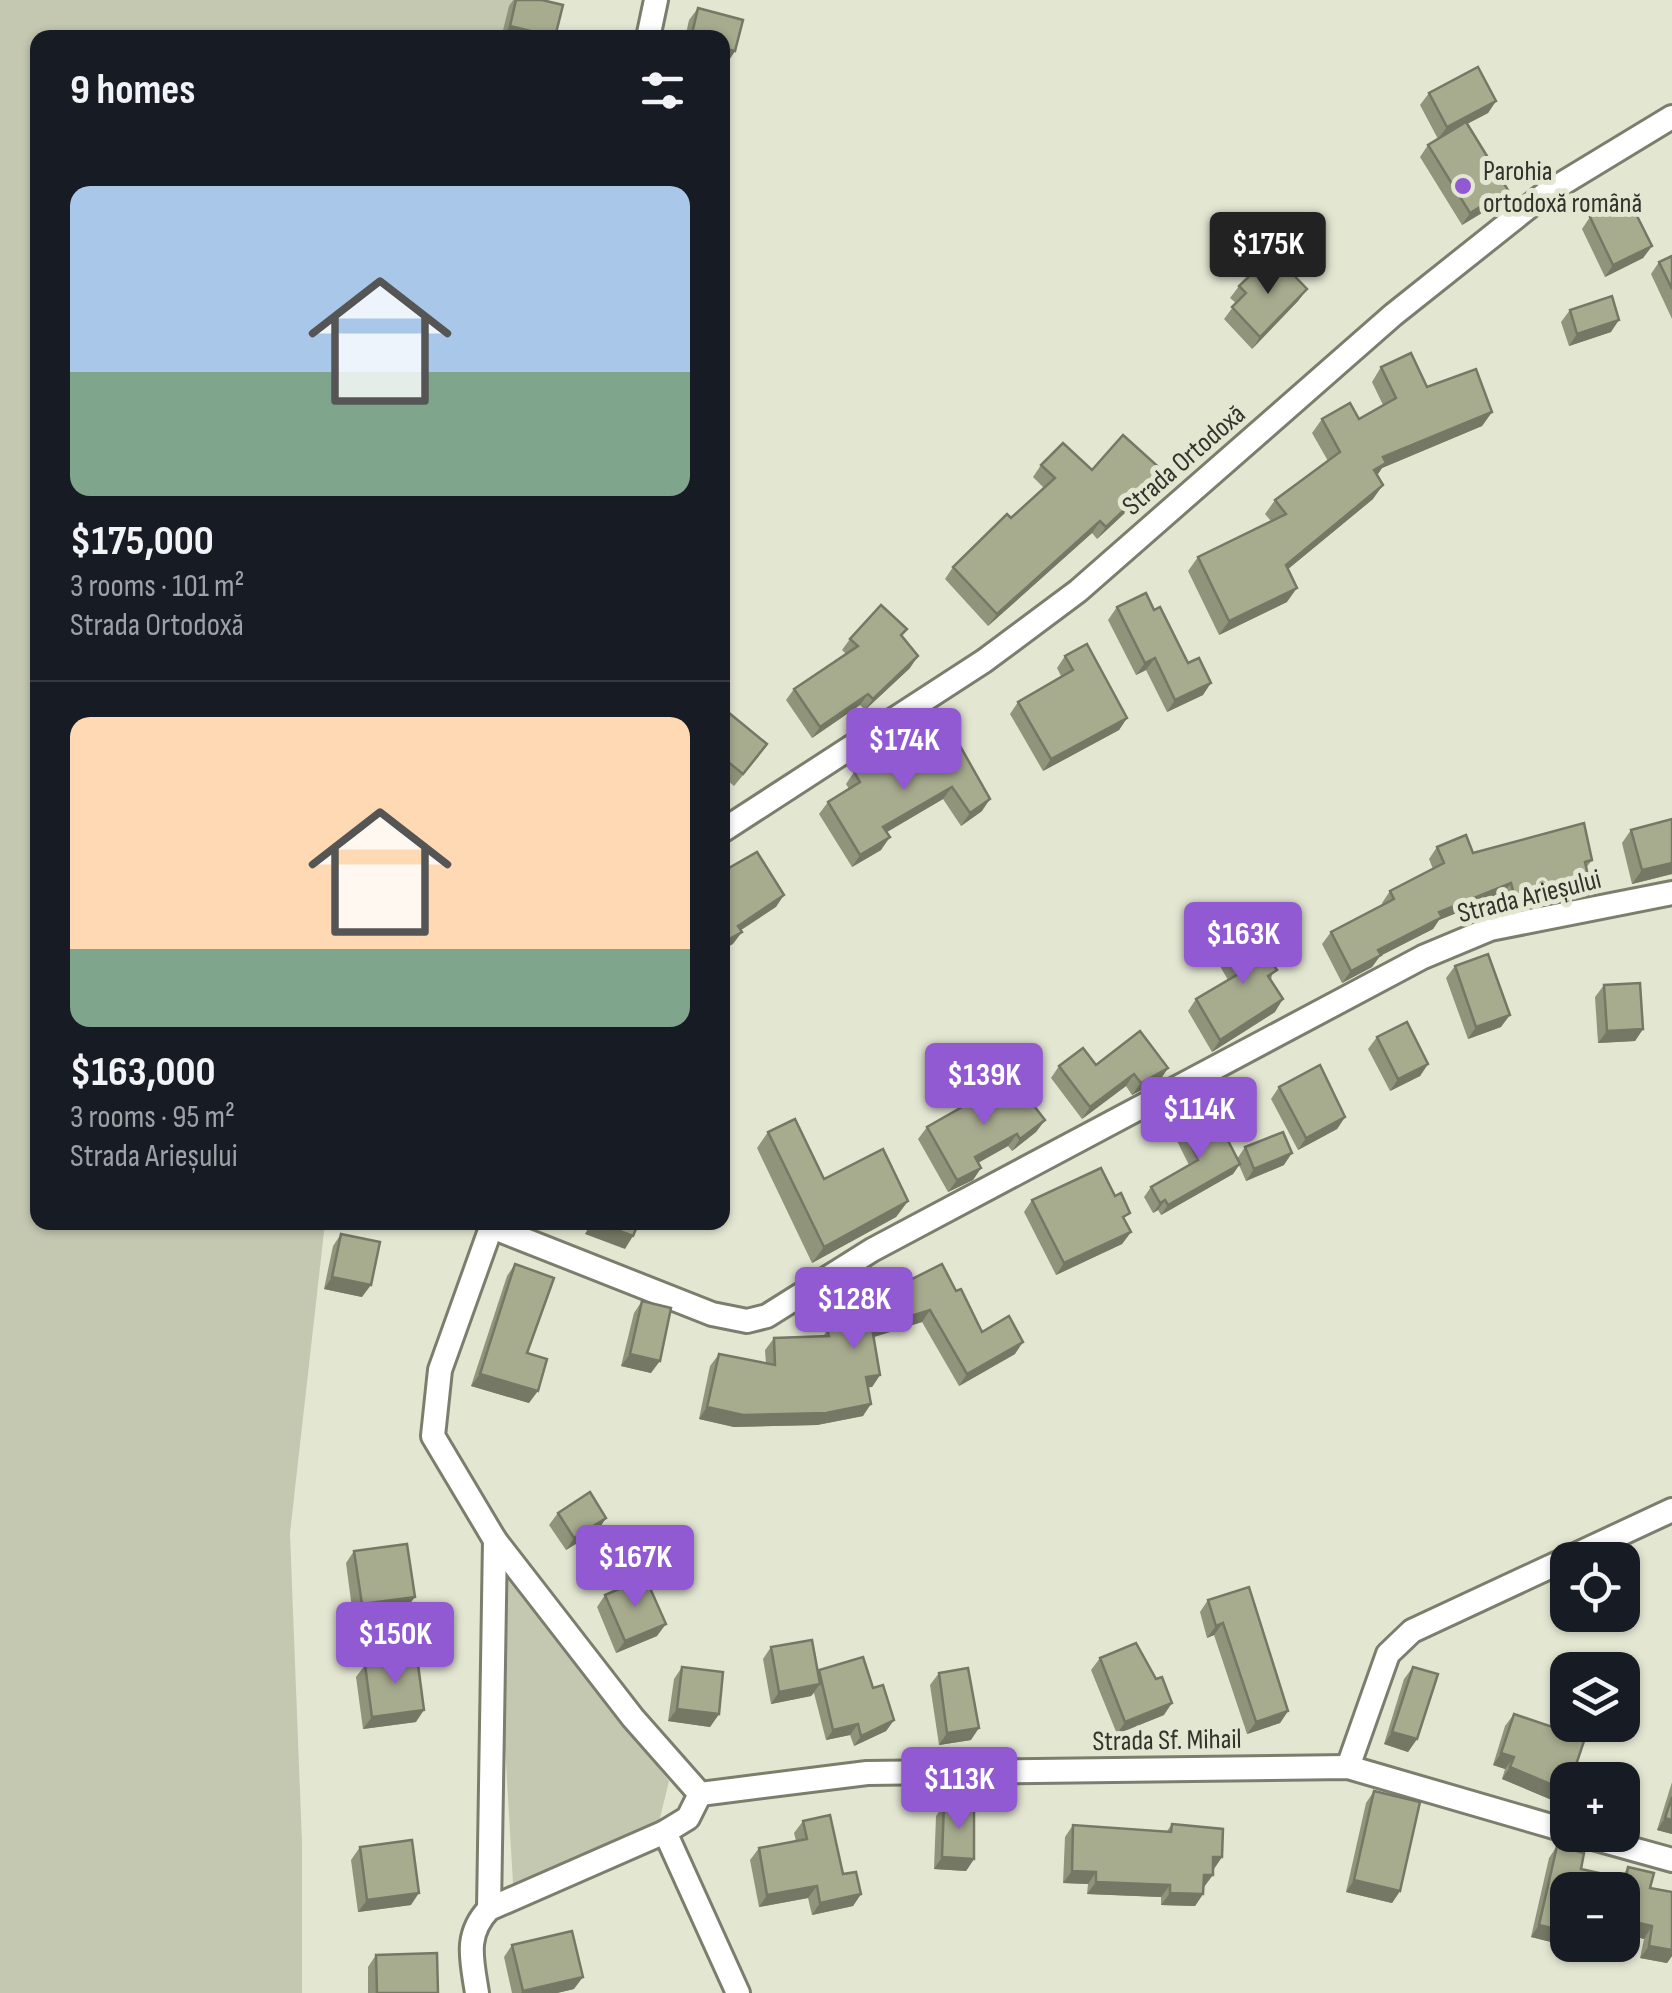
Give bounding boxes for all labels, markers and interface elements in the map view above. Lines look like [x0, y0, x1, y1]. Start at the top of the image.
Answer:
icon: filters [635, 63, 690, 118]
text: 9 homes [70, 65, 195, 116]
place label: Parohia ortodoxă română [1483, 155, 1642, 220]
marker: Parohia ortodoxă română [1452, 175, 1474, 197]
pin: $175K [1198, 212, 1338, 297]
text: $175K [1232, 225, 1304, 264]
icon: home [290, 251, 470, 431]
street label: Strada Ortodoxă [1116, 398, 1252, 522]
text: $175,000 [70, 516, 214, 567]
text: 3 rooms · 101 m² [70, 567, 245, 606]
text: Strada Ortodoxă [70, 606, 244, 645]
pin: $174K [834, 708, 974, 793]
text: $174K [868, 721, 940, 760]
icon: home [290, 782, 470, 962]
street label: Strada Arieșului [1454, 863, 1605, 930]
pin: $163K [1173, 902, 1313, 987]
text: $163K [1206, 915, 1280, 954]
pin: $139K [914, 1043, 1054, 1128]
text: $163,000 [70, 1047, 216, 1098]
text: $139K [947, 1056, 1021, 1095]
pin: $114K [1129, 1077, 1269, 1162]
text: $114K [1163, 1090, 1235, 1129]
text: 3 rooms · 95 m² [70, 1098, 235, 1137]
text: Strada Arieșului [70, 1137, 238, 1176]
pin: $128K [784, 1267, 924, 1352]
text: $128K [817, 1280, 891, 1319]
pin: $167K [565, 1525, 705, 1610]
text: $167K [598, 1538, 672, 1577]
map controls [1550, 1542, 1640, 1962]
button: locate [1550, 1542, 1640, 1632]
pin: $150K [325, 1602, 465, 1687]
text: $150K [358, 1615, 432, 1654]
button: layers [1550, 1652, 1640, 1742]
street label: Strada Sf. Mihail [1092, 1723, 1242, 1758]
pin: $113K [889, 1747, 1029, 1832]
text: $113K [923, 1760, 995, 1799]
button: + [1550, 1762, 1640, 1852]
button: − [1550, 1872, 1640, 1962]

